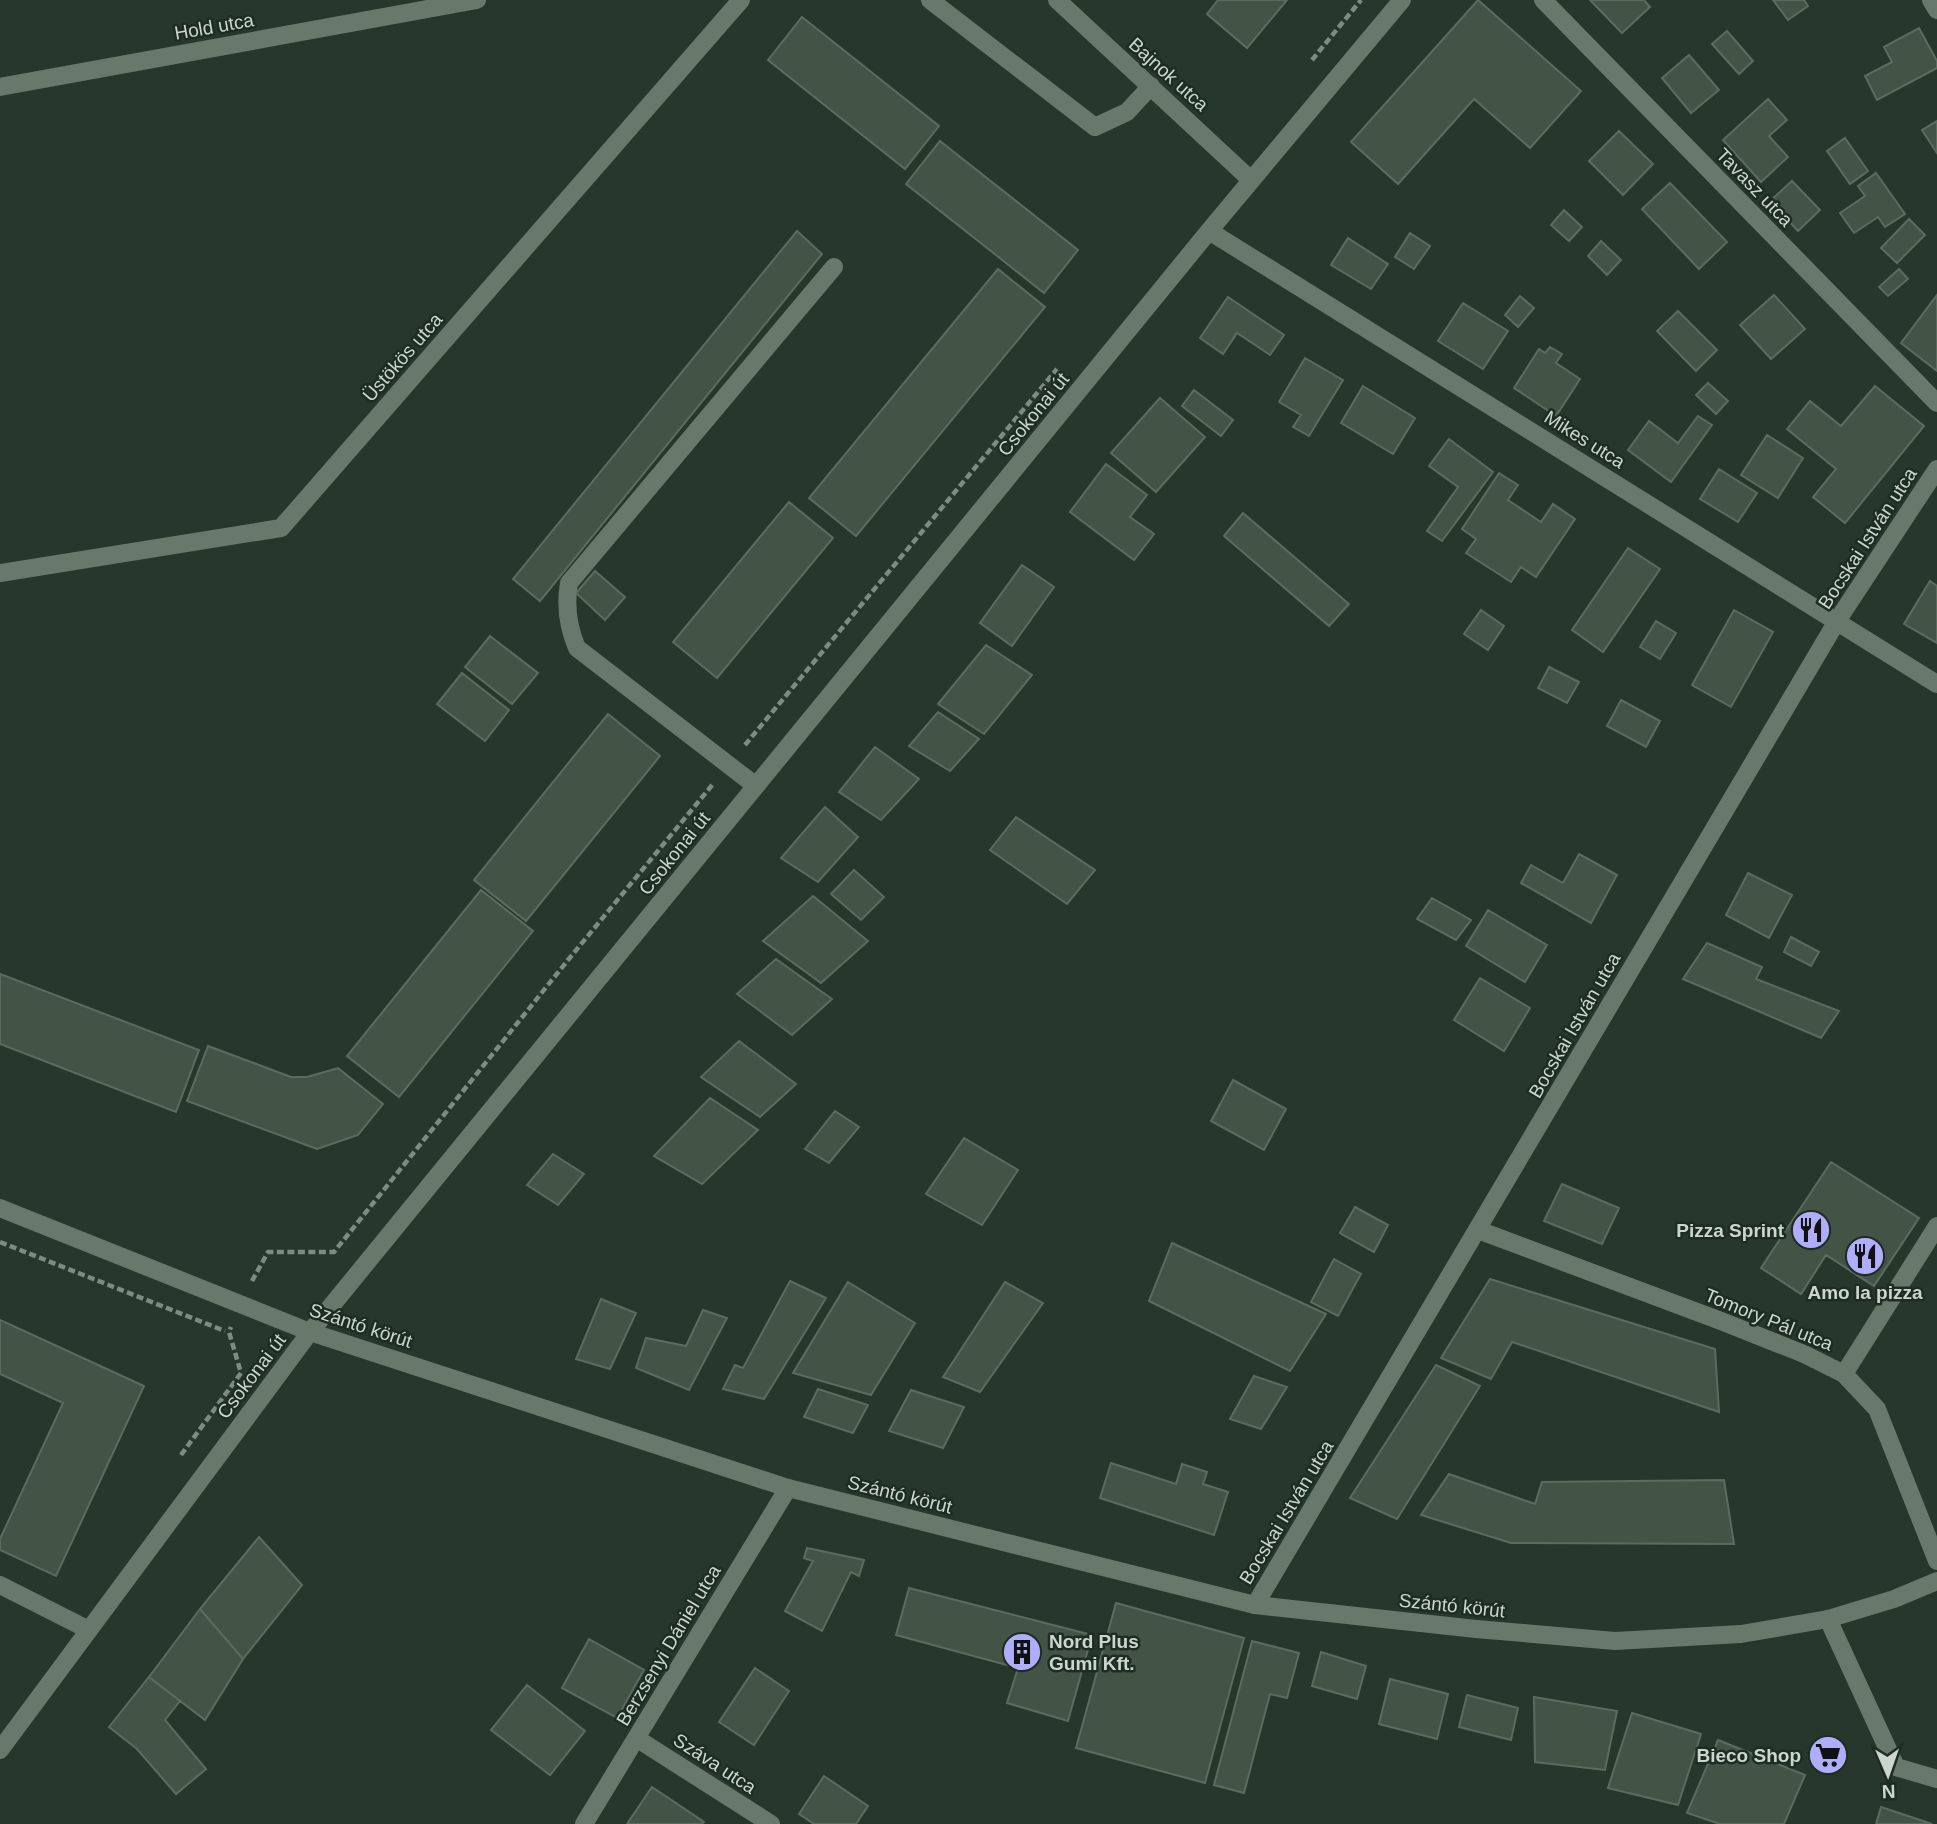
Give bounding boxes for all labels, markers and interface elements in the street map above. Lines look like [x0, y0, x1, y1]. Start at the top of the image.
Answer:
street label: Hold utca [173, 9, 256, 44]
street label: Bajnok utca [1125, 33, 1213, 116]
street label: Tavasz utca [1712, 144, 1797, 231]
street label: Üstökös utca [358, 309, 447, 406]
street label: Csokonai út [994, 368, 1074, 460]
street label: Mikes utca [1541, 406, 1629, 473]
street label: Bocskai István utca [1814, 464, 1921, 613]
street label: Csokonai út [635, 807, 715, 899]
street label: Bocskai István utca [1524, 949, 1625, 1101]
restaurant icon: Pizza Sprint [1790, 1209, 1832, 1251]
place label: Pizza Sprint [1676, 1220, 1785, 1241]
restaurant icon: Amo la pizza [1844, 1235, 1886, 1277]
place label: Amo la pizza [1807, 1282, 1923, 1303]
street label: Tomory Pál utca [1702, 1284, 1836, 1355]
street label: Szántó körút [307, 1299, 416, 1352]
street label: Csokonai út [213, 1329, 290, 1423]
street label: Bocskai István utca [1235, 1436, 1338, 1588]
street label: Szántó körút [846, 1471, 955, 1518]
street label: Berzsenyi Dániel utca [612, 1561, 725, 1729]
street label: Szántó körút [1398, 1589, 1507, 1622]
building icon: Nord Plus Gumi Kft. [1001, 1631, 1043, 1673]
place label: Nord Plus Gumi Kft. [1049, 1631, 1139, 1674]
street label: Száva utca [670, 1729, 760, 1798]
supermarket icon: Bieco Shop [1807, 1734, 1849, 1776]
north arrow [1853, 1740, 1923, 1810]
place label: Bieco Shop [1696, 1745, 1801, 1766]
text: N [1881, 1781, 1896, 1802]

